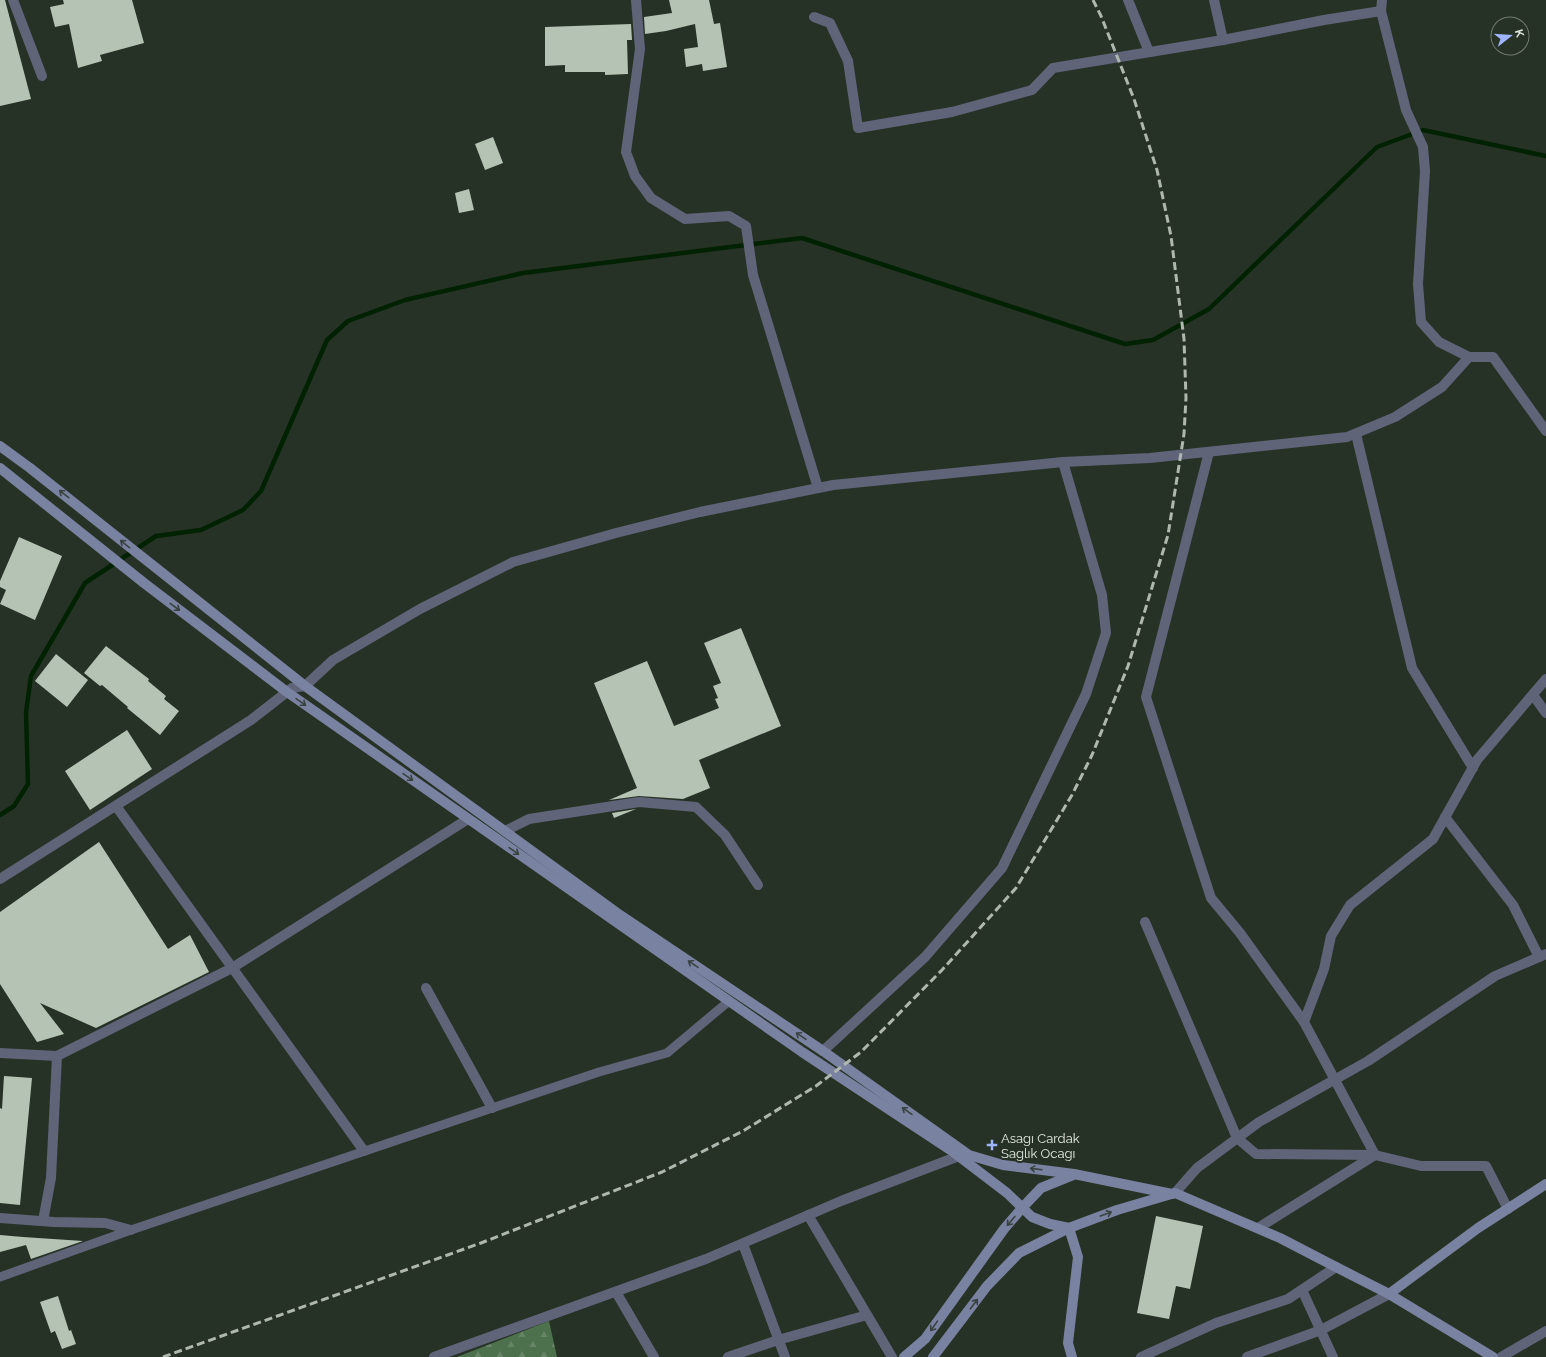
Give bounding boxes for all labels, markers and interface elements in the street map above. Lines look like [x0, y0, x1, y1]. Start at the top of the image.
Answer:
north arrow [1490, 16, 1530, 56]
text: K [1512, 28, 1527, 39]
one-way arrow [58, 490, 69, 499]
one-way arrow [120, 539, 131, 548]
one-way arrow [170, 602, 181, 611]
one-way arrow [296, 698, 307, 706]
one-way arrow [402, 773, 413, 781]
one-way arrow [508, 847, 519, 855]
one-way arrow [688, 960, 699, 968]
one-way arrow [796, 1032, 807, 1040]
one-way arrow [902, 1107, 913, 1115]
place label: Asagı Cardak Saglık Ocagı [1001, 1131, 1080, 1161]
marker: Asagı Cardak Saglık Ocagı [986, 1139, 998, 1151]
one-way arrow [1030, 1165, 1043, 1173]
one-way arrow [1099, 1210, 1111, 1218]
one-way arrow [1007, 1216, 1016, 1227]
one-way arrow [969, 1298, 978, 1309]
one-way arrow [930, 1320, 938, 1331]

